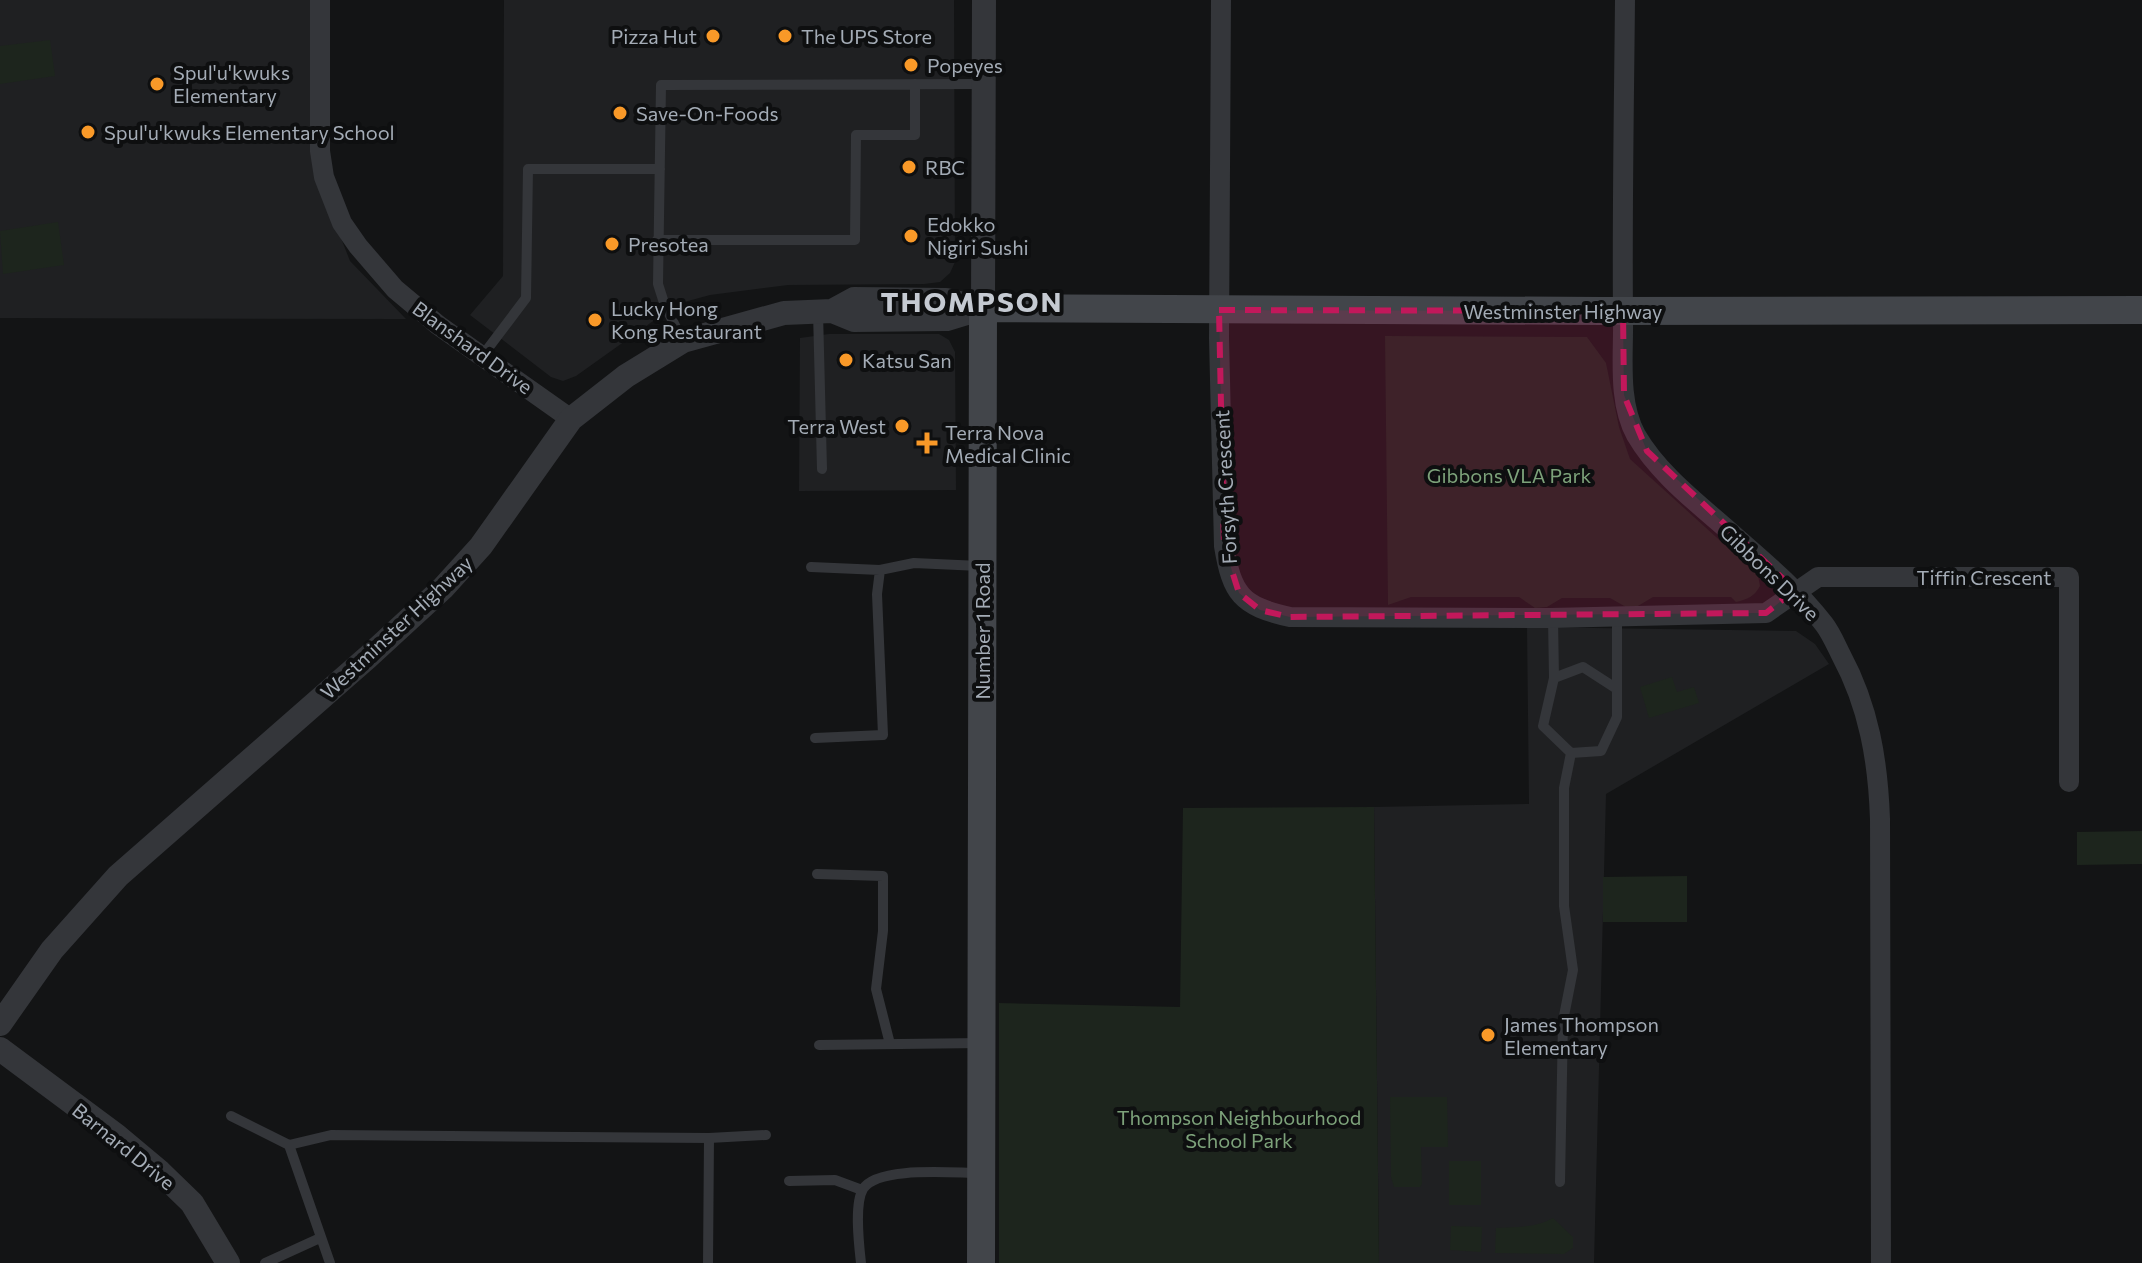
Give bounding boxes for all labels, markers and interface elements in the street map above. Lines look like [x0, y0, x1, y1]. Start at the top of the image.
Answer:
place label: Pizza Hut [611, 24, 697, 48]
place label: The UPS Store [801, 24, 932, 48]
marker: Pizza Hut [704, 27, 722, 45]
marker: The UPS Store [776, 27, 794, 45]
place label: Popeyes [927, 53, 1003, 77]
marker: Popeyes [902, 56, 920, 74]
place label: Spul'u'kwuks Elementary [173, 60, 290, 107]
marker: Spul'u'kwuks Elementary [148, 75, 166, 93]
place label: Save-On-Foods [636, 101, 779, 125]
marker: Save-On-Foods [611, 104, 629, 122]
place label: Spul'u'kwuks Elementary School [104, 120, 395, 144]
marker: Spul'u'kwuks Elementary School [79, 123, 97, 141]
place label: RBC [925, 155, 965, 179]
marker: RBC [900, 158, 918, 176]
place label: Edokko Nigiri Sushi [927, 212, 1029, 259]
marker: Edokko Nigiri Sushi [902, 227, 920, 245]
place label: Presotea [628, 232, 709, 256]
marker: Presotea [603, 235, 621, 253]
district label: THOMPSON [880, 284, 1064, 318]
street label: Blanshard Drive [408, 295, 538, 399]
place label: Lucky Hong Kong Restaurant [611, 296, 762, 343]
street label: Westminster Highway [1464, 299, 1662, 323]
marker: Lucky Hong Kong Restaurant [586, 311, 604, 329]
place label: Katsu San [862, 348, 952, 372]
marker: Katsu San [837, 351, 855, 369]
street label: Forsyth Crescent [1209, 409, 1241, 565]
place label: Terra West [787, 414, 886, 438]
marker: Terra West [893, 417, 911, 435]
place label: Terra Nova Medical Clinic [945, 420, 1071, 467]
marker: Terra Nova Medical Clinic [916, 432, 938, 454]
park label: Gibbons VLA Park [1427, 463, 1591, 487]
street label: Gibbons Drive [1716, 519, 1824, 625]
street label: Westminster Highway [315, 550, 477, 704]
street label: Number 1 Road [970, 563, 994, 700]
street label: Tiffin Crescent [1917, 565, 2051, 589]
place label: James Thompson Elementary [1504, 1012, 1659, 1059]
marker: James Thompson Elementary [1479, 1026, 1497, 1044]
street label: Barnard Drive [68, 1097, 180, 1195]
park label: Thompson Neighbourhood School Park [1117, 1105, 1361, 1152]

